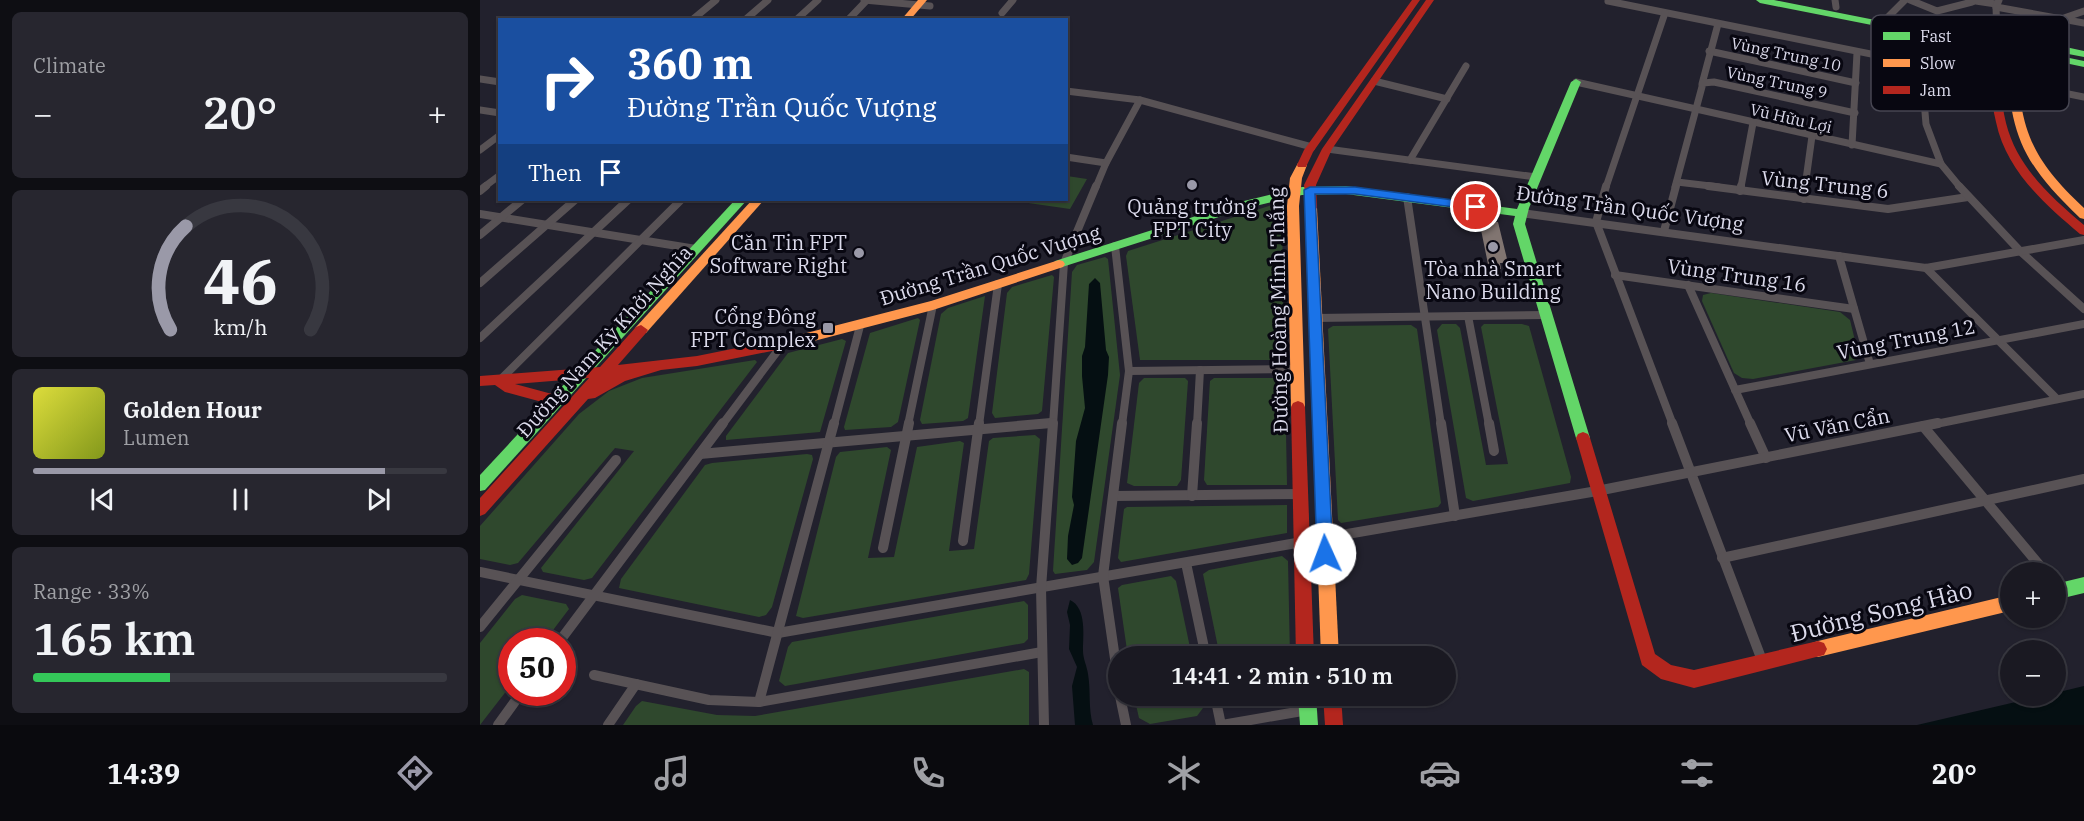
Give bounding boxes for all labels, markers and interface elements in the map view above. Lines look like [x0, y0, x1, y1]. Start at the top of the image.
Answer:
legend [1871, 15, 2069, 111]
text: Fast [1920, 26, 1952, 46]
street label: Vùng Trung 10 [1729, 33, 1843, 75]
text: 360 m [627, 36, 753, 91]
icon: right [528, 42, 606, 120]
text: Climate [33, 52, 106, 79]
text: Slow [1920, 53, 1956, 73]
street label: Vùng Trung 9 [1725, 62, 1829, 102]
text: Jam [1920, 80, 1951, 100]
text: 20° [202, 83, 278, 141]
text: Đường Trần Quốc Vượng [627, 89, 937, 124]
text: − [33, 92, 53, 135]
text: + [427, 92, 447, 135]
street label: Vũ Hữu Lợi [1748, 99, 1834, 137]
icon: arrive [594, 156, 627, 189]
text: Then [528, 158, 582, 187]
street label: Vùng Trung 6 [1760, 164, 1890, 204]
marker: Quảng trường FPT City [1185, 178, 1199, 192]
street label: Đường Trần Quốc Vượng [1515, 179, 1746, 237]
pin [1450, 181, 1501, 232]
street label: Đường Hoàng Minh Thắng [1262, 187, 1294, 433]
icon: arrive [1459, 190, 1492, 223]
place label: Quảng trường FPT City [1127, 193, 1257, 243]
street label: Đường Trần Quốc Vượng [876, 219, 1104, 311]
place label: Căn Tin FPT Software Right [710, 229, 847, 279]
street label: Đường Nam Kỳ Khởi Nghĩa [510, 239, 698, 443]
marker: Tòa nhà Smart Nano Building [1486, 240, 1500, 254]
text: 46 [203, 241, 277, 322]
marker: Căn Tin FPT Software Right [852, 246, 866, 260]
street label: Vùng Trung 16 [1666, 252, 1808, 298]
place label: Tòa nhà Smart Nano Building [1424, 255, 1562, 305]
place label: Cổng Đông FPT Complex [690, 303, 816, 353]
street label: Vùng Trung 12 [1835, 312, 1977, 366]
text: km/h [213, 314, 267, 342]
marker: Cổng Đông FPT Complex [821, 321, 835, 335]
text: Golden Hour [123, 395, 262, 424]
street label: Vũ Văn Cẩn [1782, 402, 1892, 448]
text: Lumen [123, 424, 190, 451]
icon: previous [86, 483, 119, 516]
icon: pause [224, 483, 257, 516]
icon: next [362, 483, 395, 516]
position arrow [1293, 522, 1357, 586]
map controls [2000, 562, 2066, 706]
button: + [2000, 562, 2066, 628]
street label: Đường Song Hào [1787, 573, 1975, 649]
text: Range · 33% [33, 578, 150, 605]
text: 165 km [33, 609, 195, 667]
speed limit sign: 50 [498, 628, 576, 706]
button: − [2000, 640, 2066, 706]
text: 14:41 · 2 min · 510 m [1171, 661, 1393, 690]
icon: directions [394, 752, 436, 794]
icon: music [651, 752, 693, 794]
icon: phone [907, 752, 949, 794]
icon: climate [1163, 752, 1205, 794]
icon: car [1419, 752, 1461, 794]
icon: filters [1676, 752, 1718, 794]
text: 14:39 [107, 756, 180, 791]
text: 20° [1932, 756, 1977, 791]

